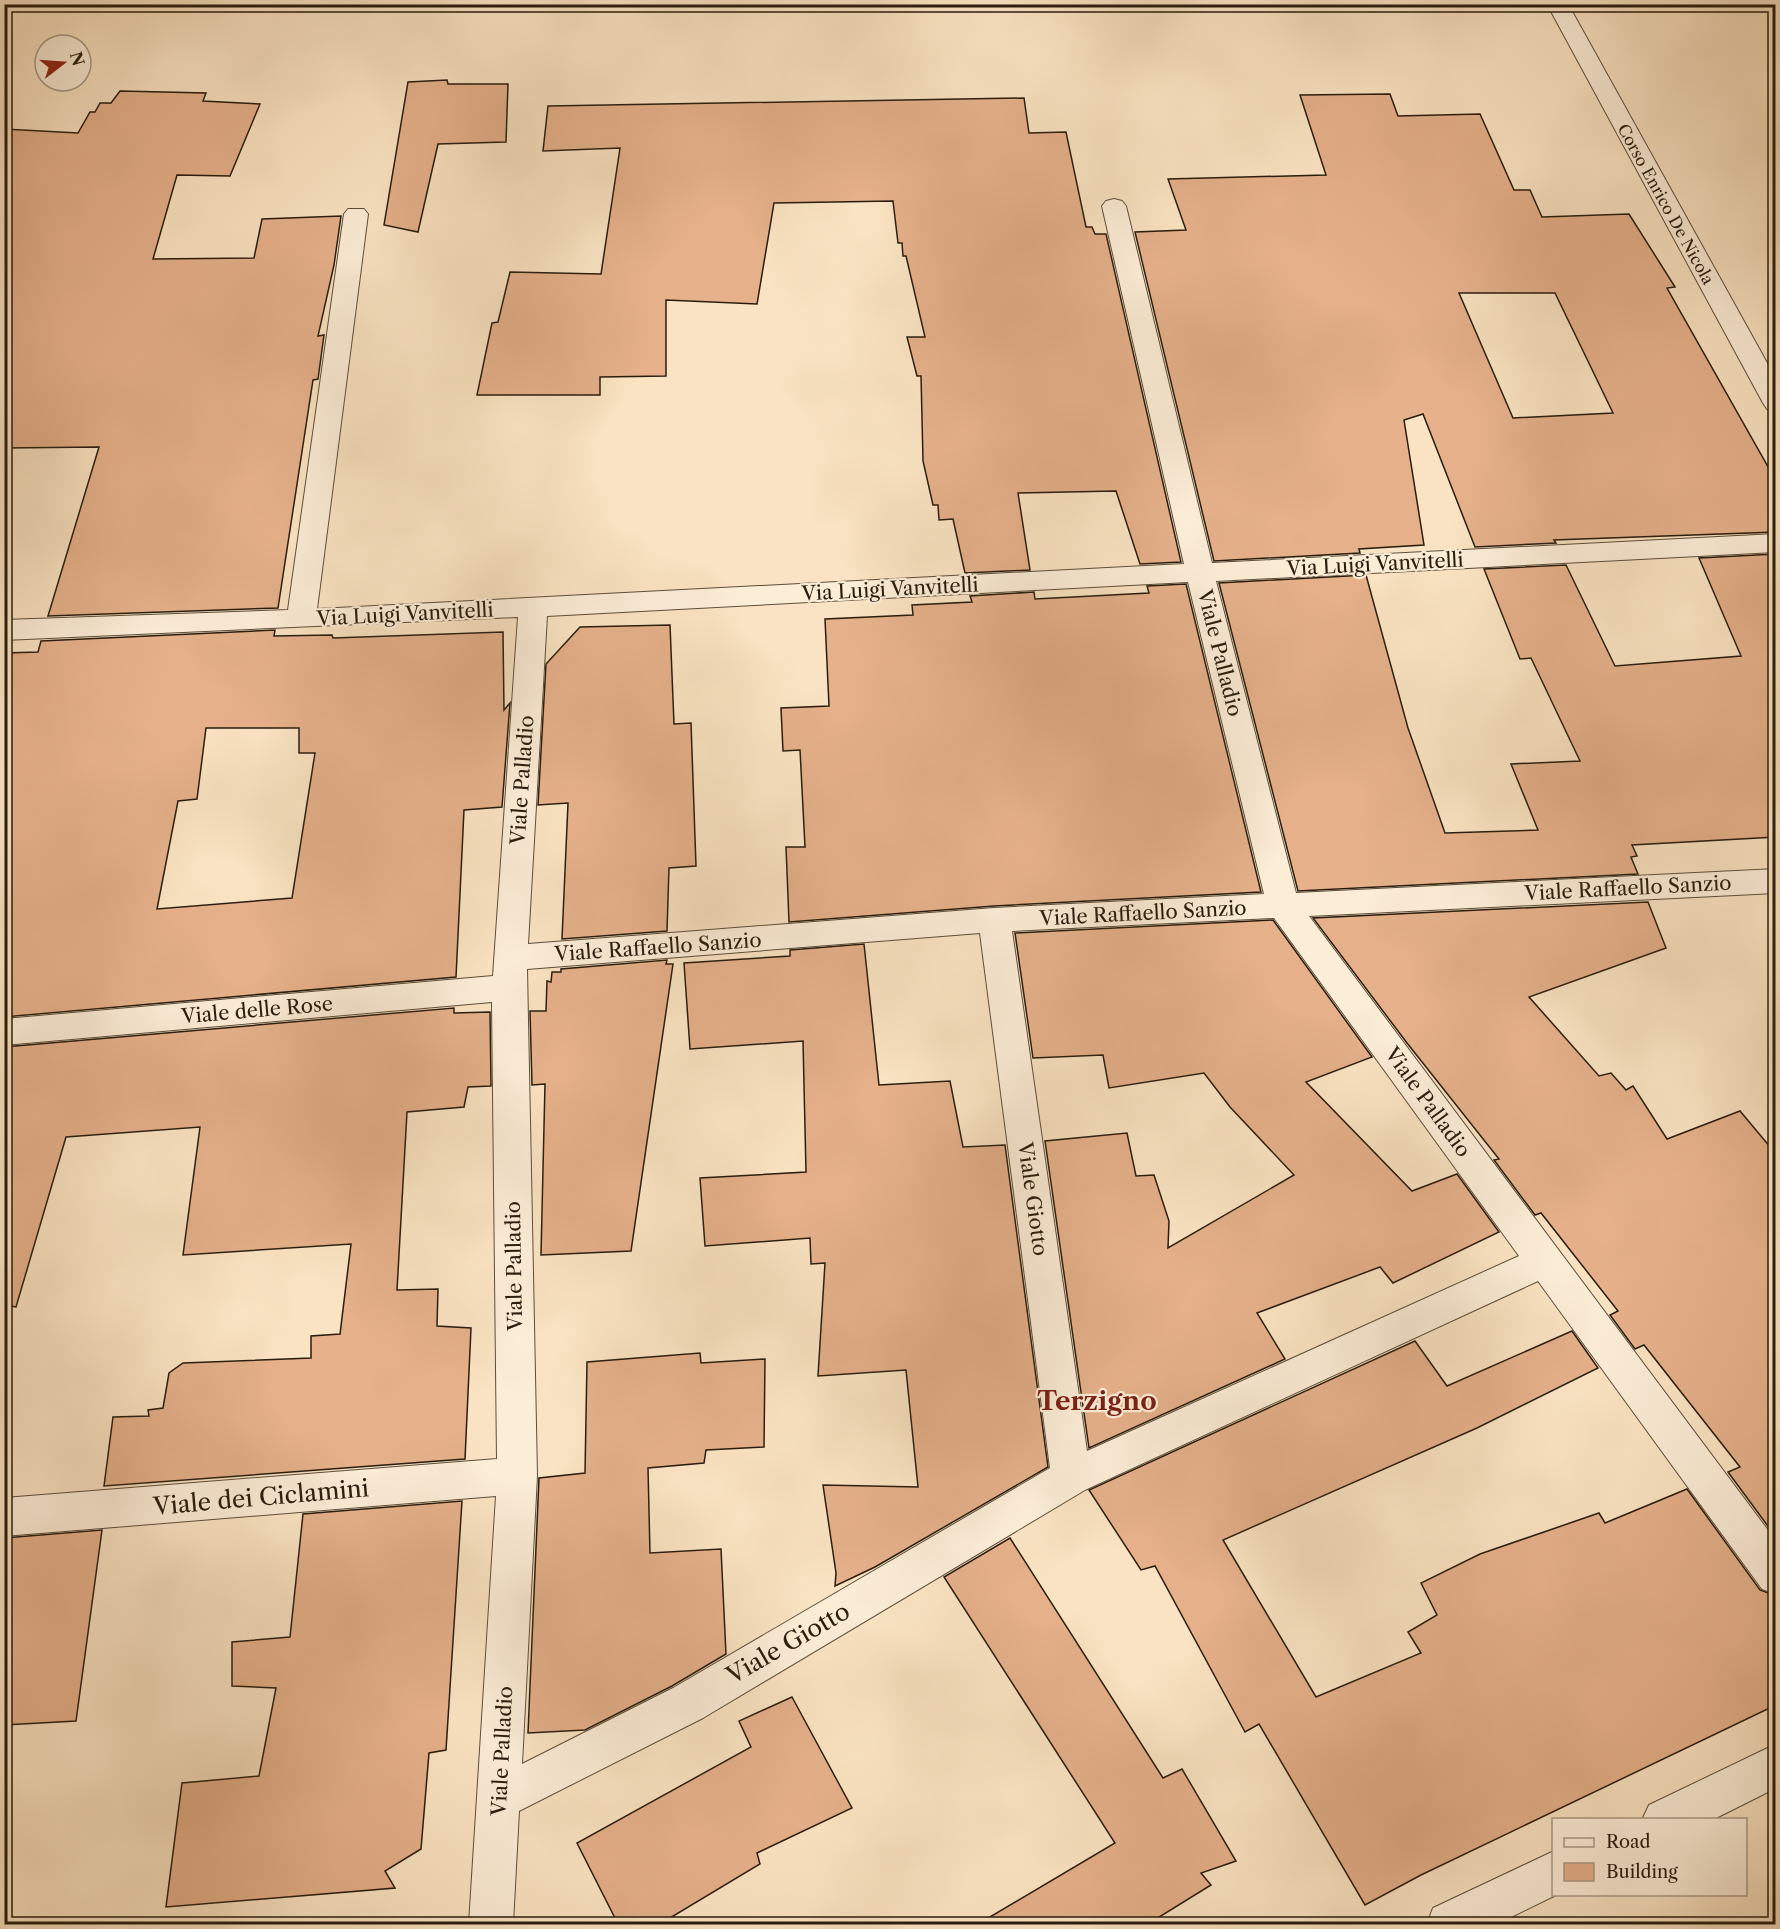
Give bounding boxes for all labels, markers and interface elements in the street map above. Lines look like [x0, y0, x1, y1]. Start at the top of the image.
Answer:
north arrow [33, 33, 93, 93]
text: N [66, 49, 89, 68]
street label: Corso Enrico De Nicola [1613, 120, 1719, 288]
street label: Via Luigi Vanvitelli [1285, 547, 1464, 581]
street label: Via Luigi Vanvitelli [800, 572, 979, 606]
street label: Viale Palladio [1192, 586, 1247, 719]
street label: Via Luigi Vanvitelli [315, 597, 494, 631]
street label: Viale Palladio [505, 714, 539, 847]
street label: Viale Raffaello Sanzio [1523, 871, 1732, 905]
street label: Viale Raffaello Sanzio [1038, 896, 1247, 930]
street label: Viale Raffaello Sanzio [553, 928, 762, 966]
street label: Viale delle Rose [179, 991, 334, 1029]
street label: Viale Palladio [1380, 1042, 1476, 1162]
street label: Viale Giotto [1013, 1140, 1053, 1257]
street label: Viale Palladio [501, 1201, 527, 1332]
district label: Terzigno [1037, 1385, 1157, 1417]
street label: Viale dei Ciclamini [151, 1473, 370, 1521]
street label: Viale Giotto [720, 1596, 855, 1690]
street label: Viale Palladio [487, 1685, 517, 1818]
legend [1552, 1818, 1747, 1896]
text: Road [1606, 1831, 1651, 1853]
text: Building [1606, 1861, 1678, 1883]

